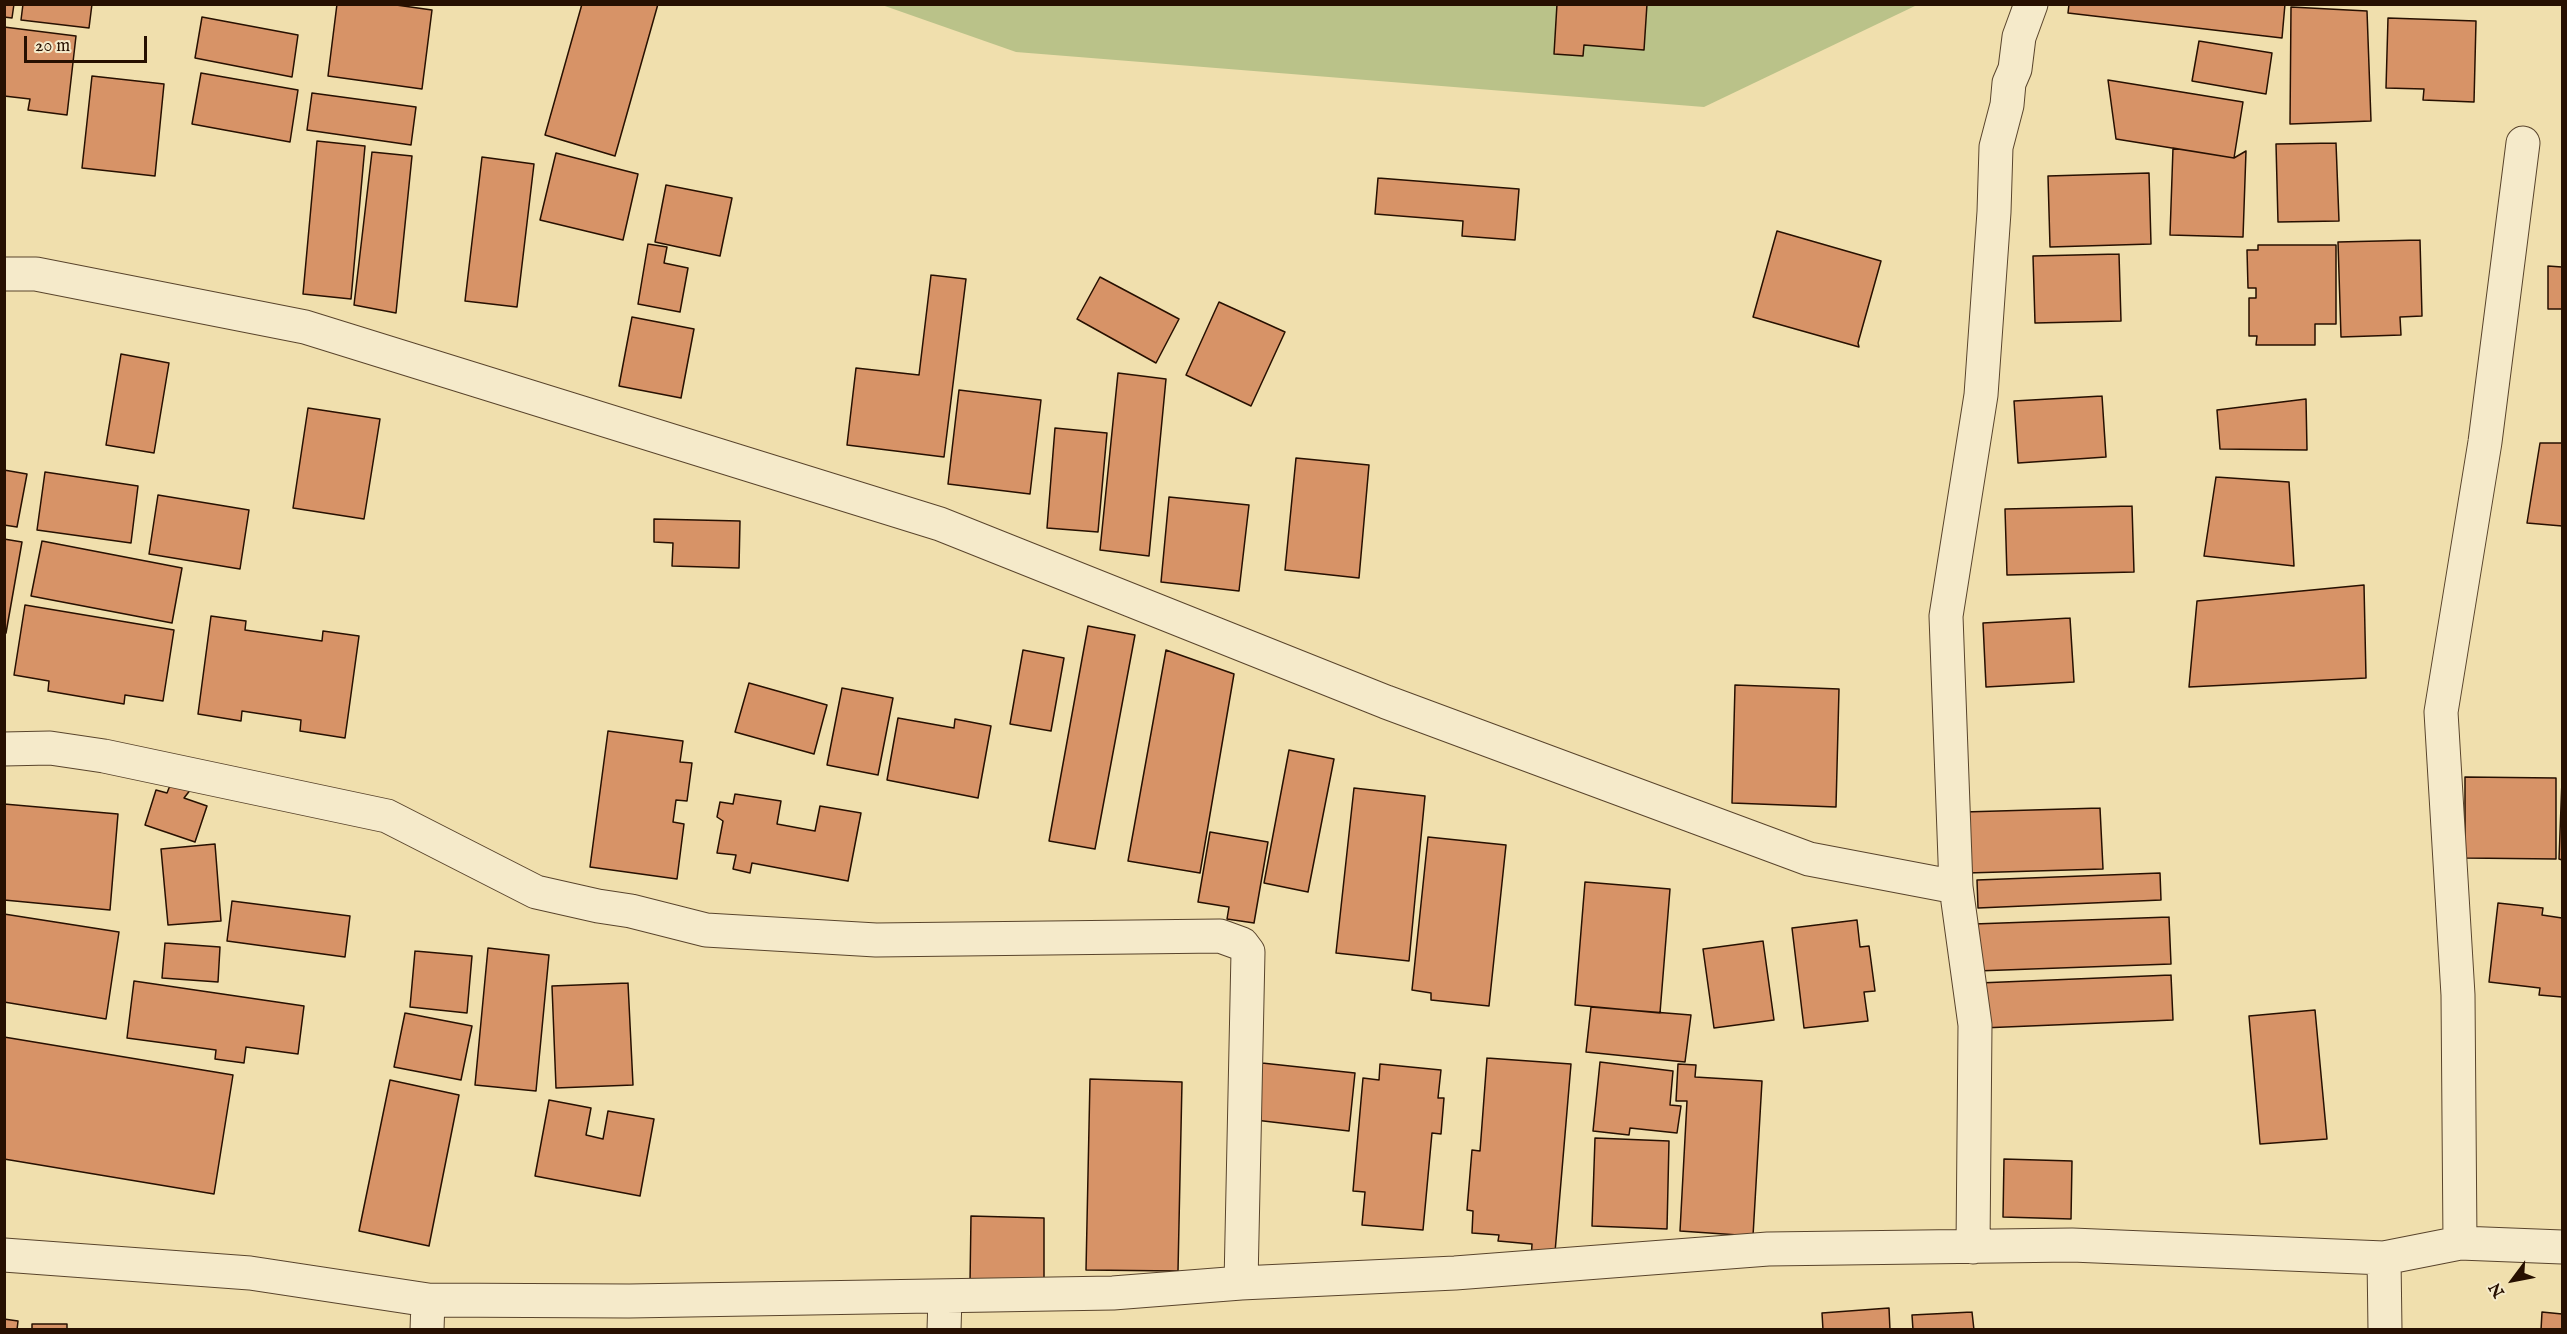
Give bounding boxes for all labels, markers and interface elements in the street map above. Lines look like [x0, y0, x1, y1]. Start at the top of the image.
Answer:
scale bar [27, 24, 150, 62]
text: 20 m [35, 35, 70, 58]
north arrow [2483, 1250, 2543, 1310]
text: N [2486, 1278, 2510, 1301]

